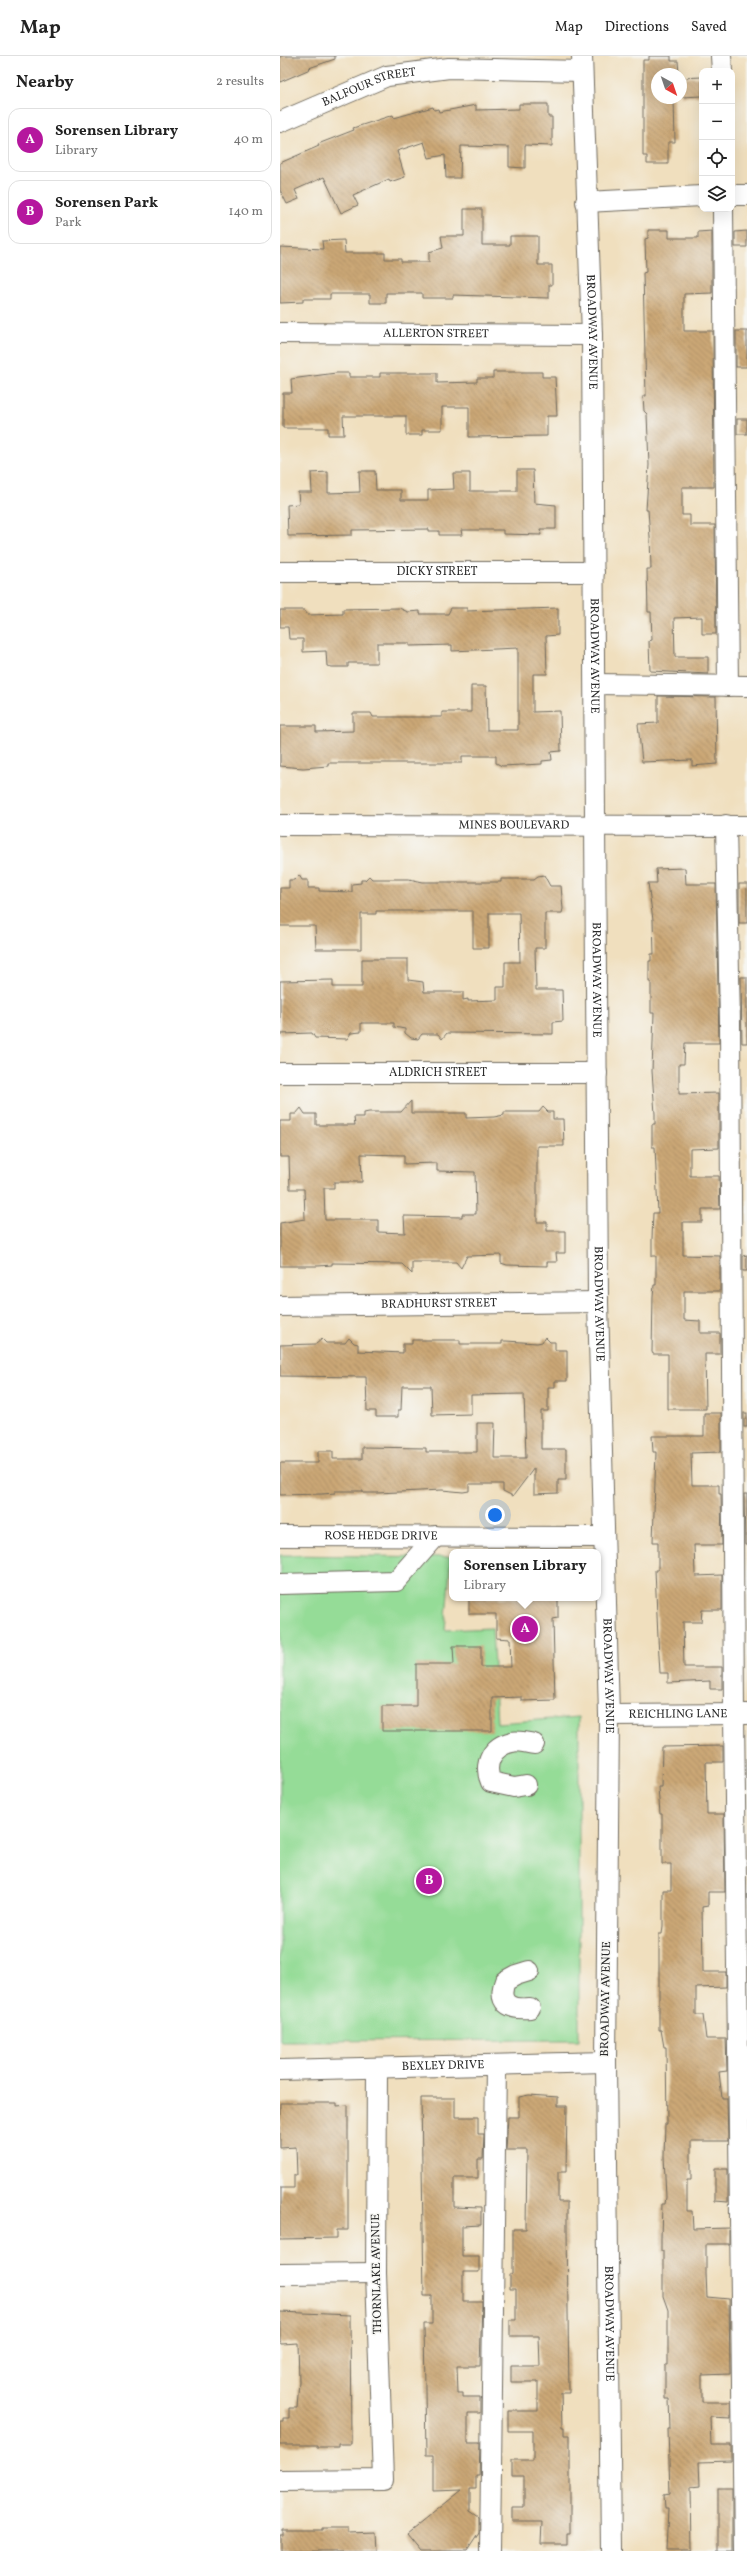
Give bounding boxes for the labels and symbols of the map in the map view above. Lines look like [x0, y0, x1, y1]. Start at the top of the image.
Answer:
street label: BALFOUR STREET [320, 64, 417, 111]
north arrow [651, 68, 687, 104]
street label: BROADWAY AVENUE [582, 274, 600, 390]
street label: ALLERTON STREET [383, 326, 489, 342]
street label: DICKY STREET [397, 564, 477, 580]
street label: BROADWAY AVENUE [586, 598, 602, 714]
street label: MINES BOULEVARD [459, 817, 570, 834]
street label: BROADWAY AVENUE [588, 922, 604, 1038]
street label: ALDRICH STREET [389, 1065, 487, 1081]
street label: BROADWAY AVENUE [590, 1246, 608, 1362]
street label: BRADHURST STREET [381, 1295, 497, 1313]
your location [485, 1505, 505, 1525]
street label: ROSE HEDGE DRIVE [324, 1528, 438, 1544]
pin: A [512, 1614, 538, 1644]
street label: BROADWAY AVENUE [598, 1618, 617, 1734]
street label: REICHLING LANE [628, 1706, 728, 1723]
pin: B [416, 1866, 442, 1896]
street label: BROADWAY AVENUE [597, 1941, 615, 2057]
street label: BEXLEY DRIVE [401, 2057, 485, 2075]
street label: THORNLAKE AVENUE [368, 2213, 386, 2335]
street label: BROADWAY AVENUE [600, 2266, 617, 2382]

